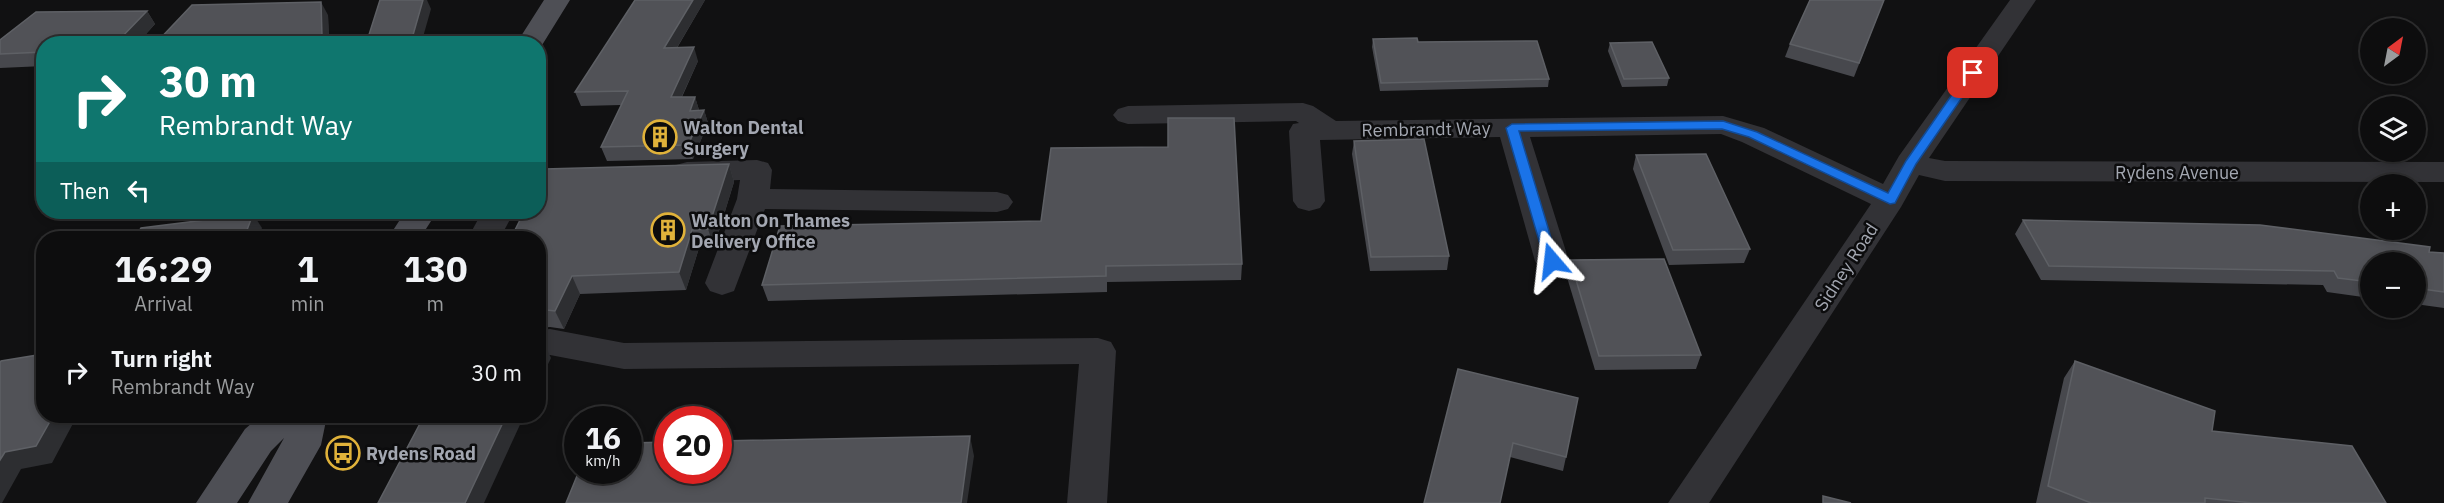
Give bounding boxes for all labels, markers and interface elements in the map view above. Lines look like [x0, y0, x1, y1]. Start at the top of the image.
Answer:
north arrow [2360, 18, 2426, 84]
map controls [2360, 18, 2426, 318]
pin [1947, 47, 1998, 98]
text: 30 m [159, 54, 257, 109]
icon: arrive [1956, 56, 1989, 89]
icon: right [60, 60, 138, 138]
button: layers [2360, 96, 2426, 162]
text: Rembrandt Way [159, 107, 353, 142]
place label: Walton Dental Surgery [683, 116, 804, 160]
street label: Rembrandt Way [1361, 116, 1491, 142]
building icon: Walton Dental Surgery [642, 119, 678, 155]
street label: Rydens Avenue [2115, 161, 2239, 184]
icon: left [122, 174, 155, 207]
button: + [2360, 174, 2426, 240]
text: Then [60, 176, 110, 205]
place label: Walton On Thames Delivery Office [691, 209, 850, 253]
building icon: Walton On Thames Delivery Office [650, 212, 686, 248]
street label: Sidney Road [1809, 219, 1883, 315]
position arrow [1520, 229, 1584, 293]
text: 16:29 [114, 245, 213, 292]
text: 1 [297, 245, 319, 292]
text: 130 [403, 245, 468, 292]
button: − [2360, 252, 2426, 318]
text: Arrival [134, 290, 193, 317]
text: min [291, 290, 325, 317]
text: m [427, 290, 444, 317]
text: Turn right [111, 344, 212, 373]
icon: right [60, 356, 93, 389]
text: 30 m [471, 358, 522, 387]
text: Rembrandt Way [111, 373, 254, 400]
speed limit sign: 20 [654, 406, 732, 484]
text: 16 [585, 418, 621, 457]
bus stop icon: Rydens Road [325, 435, 361, 471]
place label: Rydens Road [366, 442, 476, 465]
text: km/h [585, 451, 621, 470]

